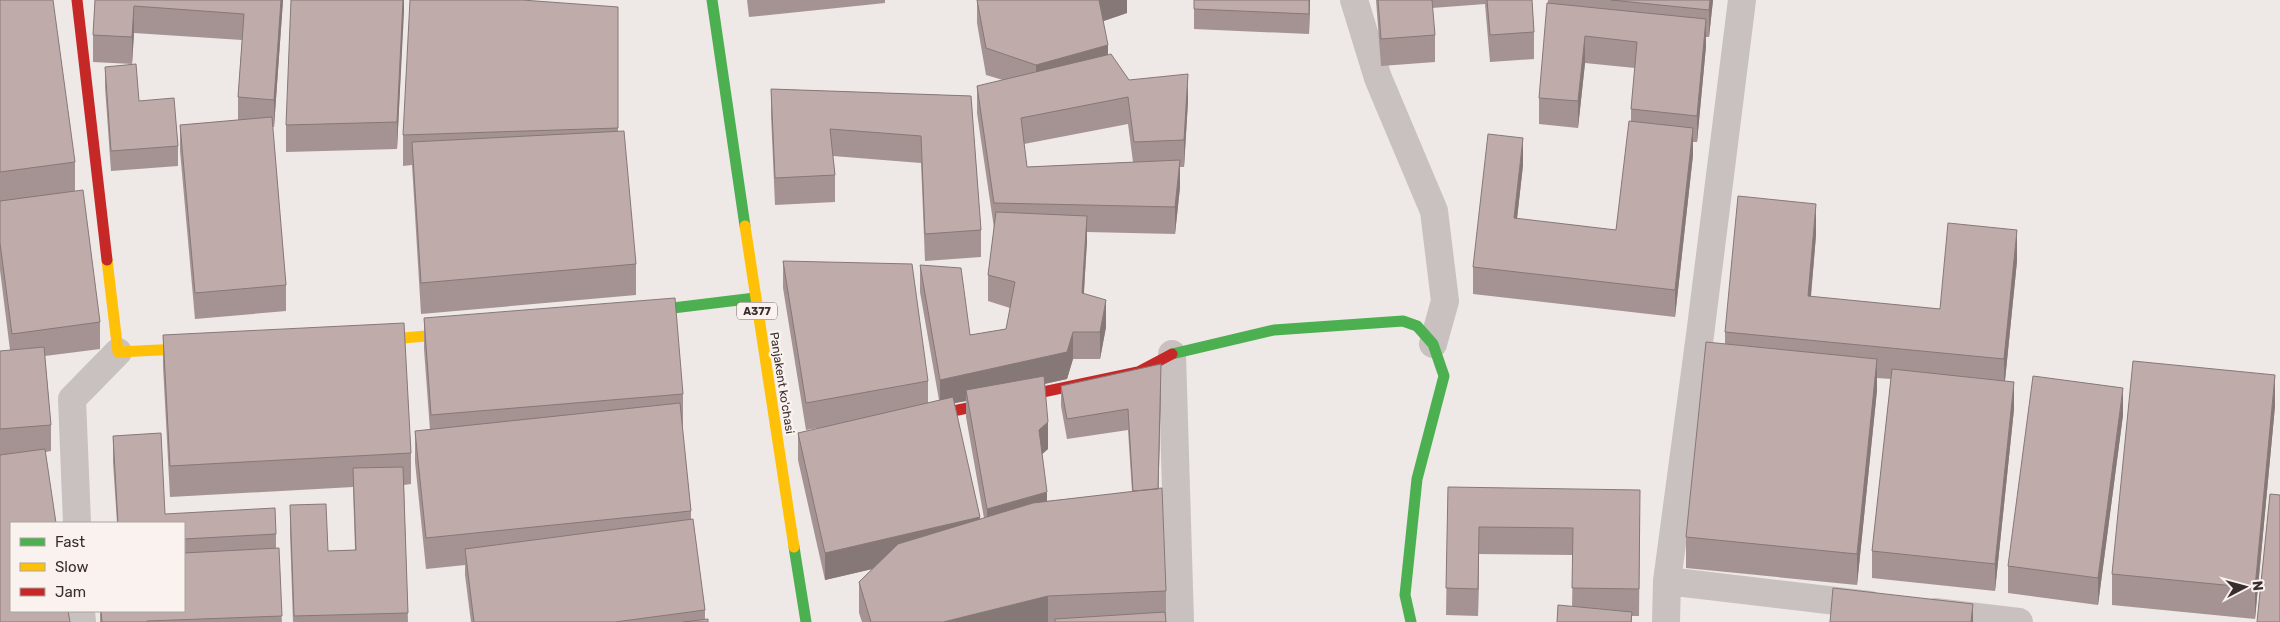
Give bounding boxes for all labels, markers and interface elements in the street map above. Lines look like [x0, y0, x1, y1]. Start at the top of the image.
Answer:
road number: A377 [737, 302, 777, 320]
street label: Panjakent ko'chasi [767, 331, 797, 435]
legend [10, 522, 185, 612]
text: Fast [55, 533, 85, 551]
text: Slow [55, 558, 88, 576]
north arrow [2220, 562, 2270, 612]
text: N [2248, 580, 2266, 592]
text: Jam [55, 583, 86, 601]

